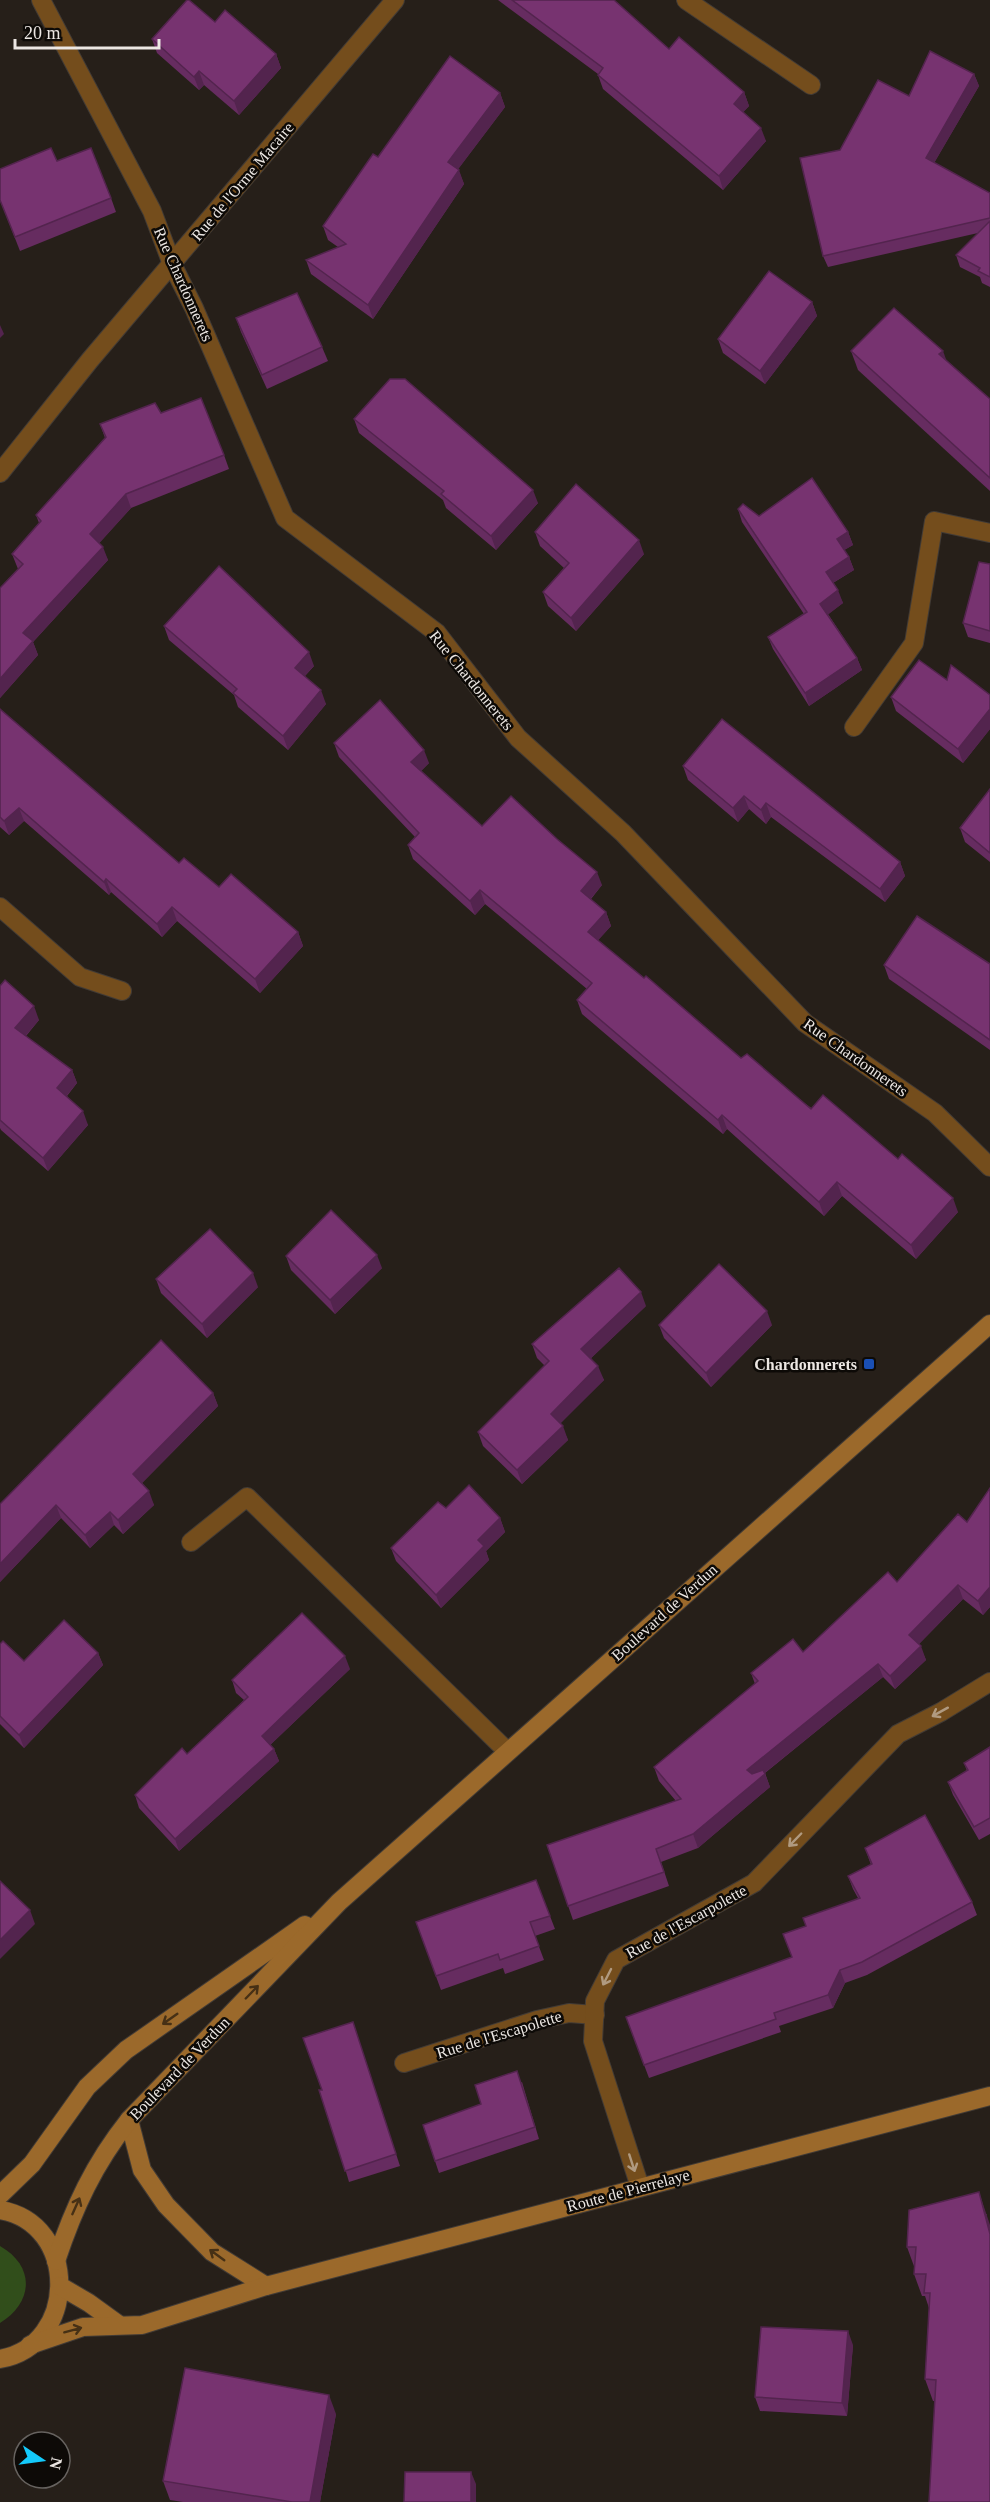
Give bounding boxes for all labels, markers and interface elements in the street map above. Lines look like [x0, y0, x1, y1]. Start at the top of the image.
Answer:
scale bar [15, 12, 159, 50]
text: 20 m [24, 23, 61, 43]
street label: Rue de l'Orme Macaire [188, 119, 297, 244]
street label: Rue Chardonnerets [151, 225, 216, 344]
street label: Rue Chardonnerets [426, 627, 517, 733]
street label: Rue Chardonnerets [800, 1015, 911, 1100]
place label: Chardonnerets [754, 1356, 857, 1373]
marker: Chardonnerets [862, 1357, 876, 1371]
street label: Boulevard de Verdun [608, 1561, 720, 1664]
one-way arrow [932, 1706, 949, 1718]
one-way arrow [788, 1832, 803, 1847]
street label: Rue de l'Escarpolette [623, 1881, 750, 1963]
one-way arrow [601, 1968, 613, 1986]
one-way arrow [245, 1984, 259, 1999]
street label: Rue de l'Escapolette [435, 2007, 564, 2063]
one-way arrow [163, 2013, 179, 2025]
street label: Boulevard de Verdun [126, 2014, 233, 2123]
one-way arrow [628, 2153, 639, 2172]
street label: Route de Pierrelaye [565, 2166, 692, 2216]
one-way arrow [72, 2197, 83, 2215]
one-way arrow [209, 2249, 225, 2261]
one-way arrow [63, 2324, 82, 2335]
north arrow [12, 2430, 72, 2490]
text: N [46, 2456, 66, 2471]

